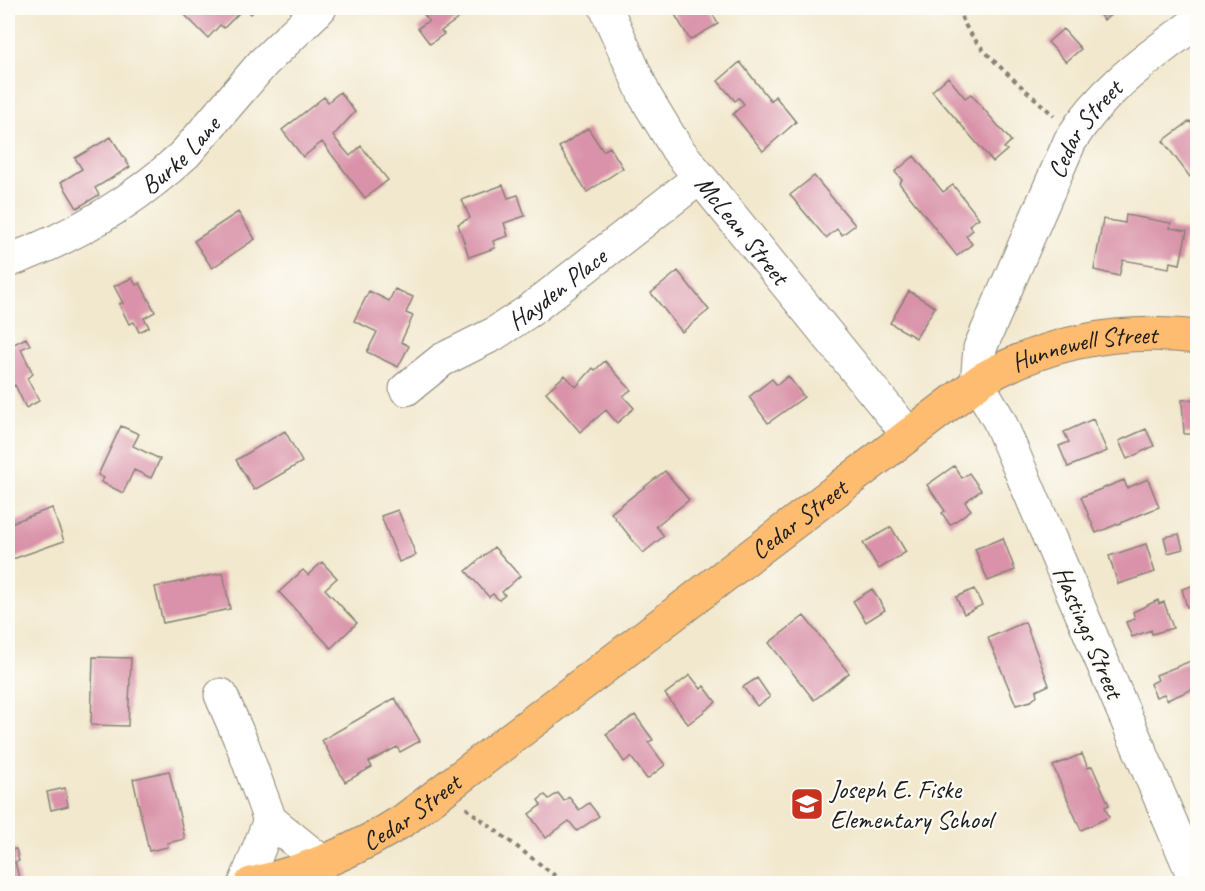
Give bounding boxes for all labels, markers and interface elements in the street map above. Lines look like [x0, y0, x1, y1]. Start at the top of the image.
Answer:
street label: Cedar Street [1040, 71, 1131, 183]
street label: Burke Lane [134, 107, 229, 202]
street label: McLean Street [688, 168, 798, 293]
street label: Hayden Place [502, 239, 615, 337]
street label: Hunnewell Street [1006, 318, 1160, 379]
street label: Cedar Street [744, 471, 856, 567]
street label: Hastings Street [1046, 561, 1132, 706]
street label: Cedar Street [356, 765, 469, 858]
place label: Joseph E. Fiske Elementary School [828, 773, 997, 836]
school or university icon: Joseph E. Fiske Elementary School [789, 786, 825, 822]

